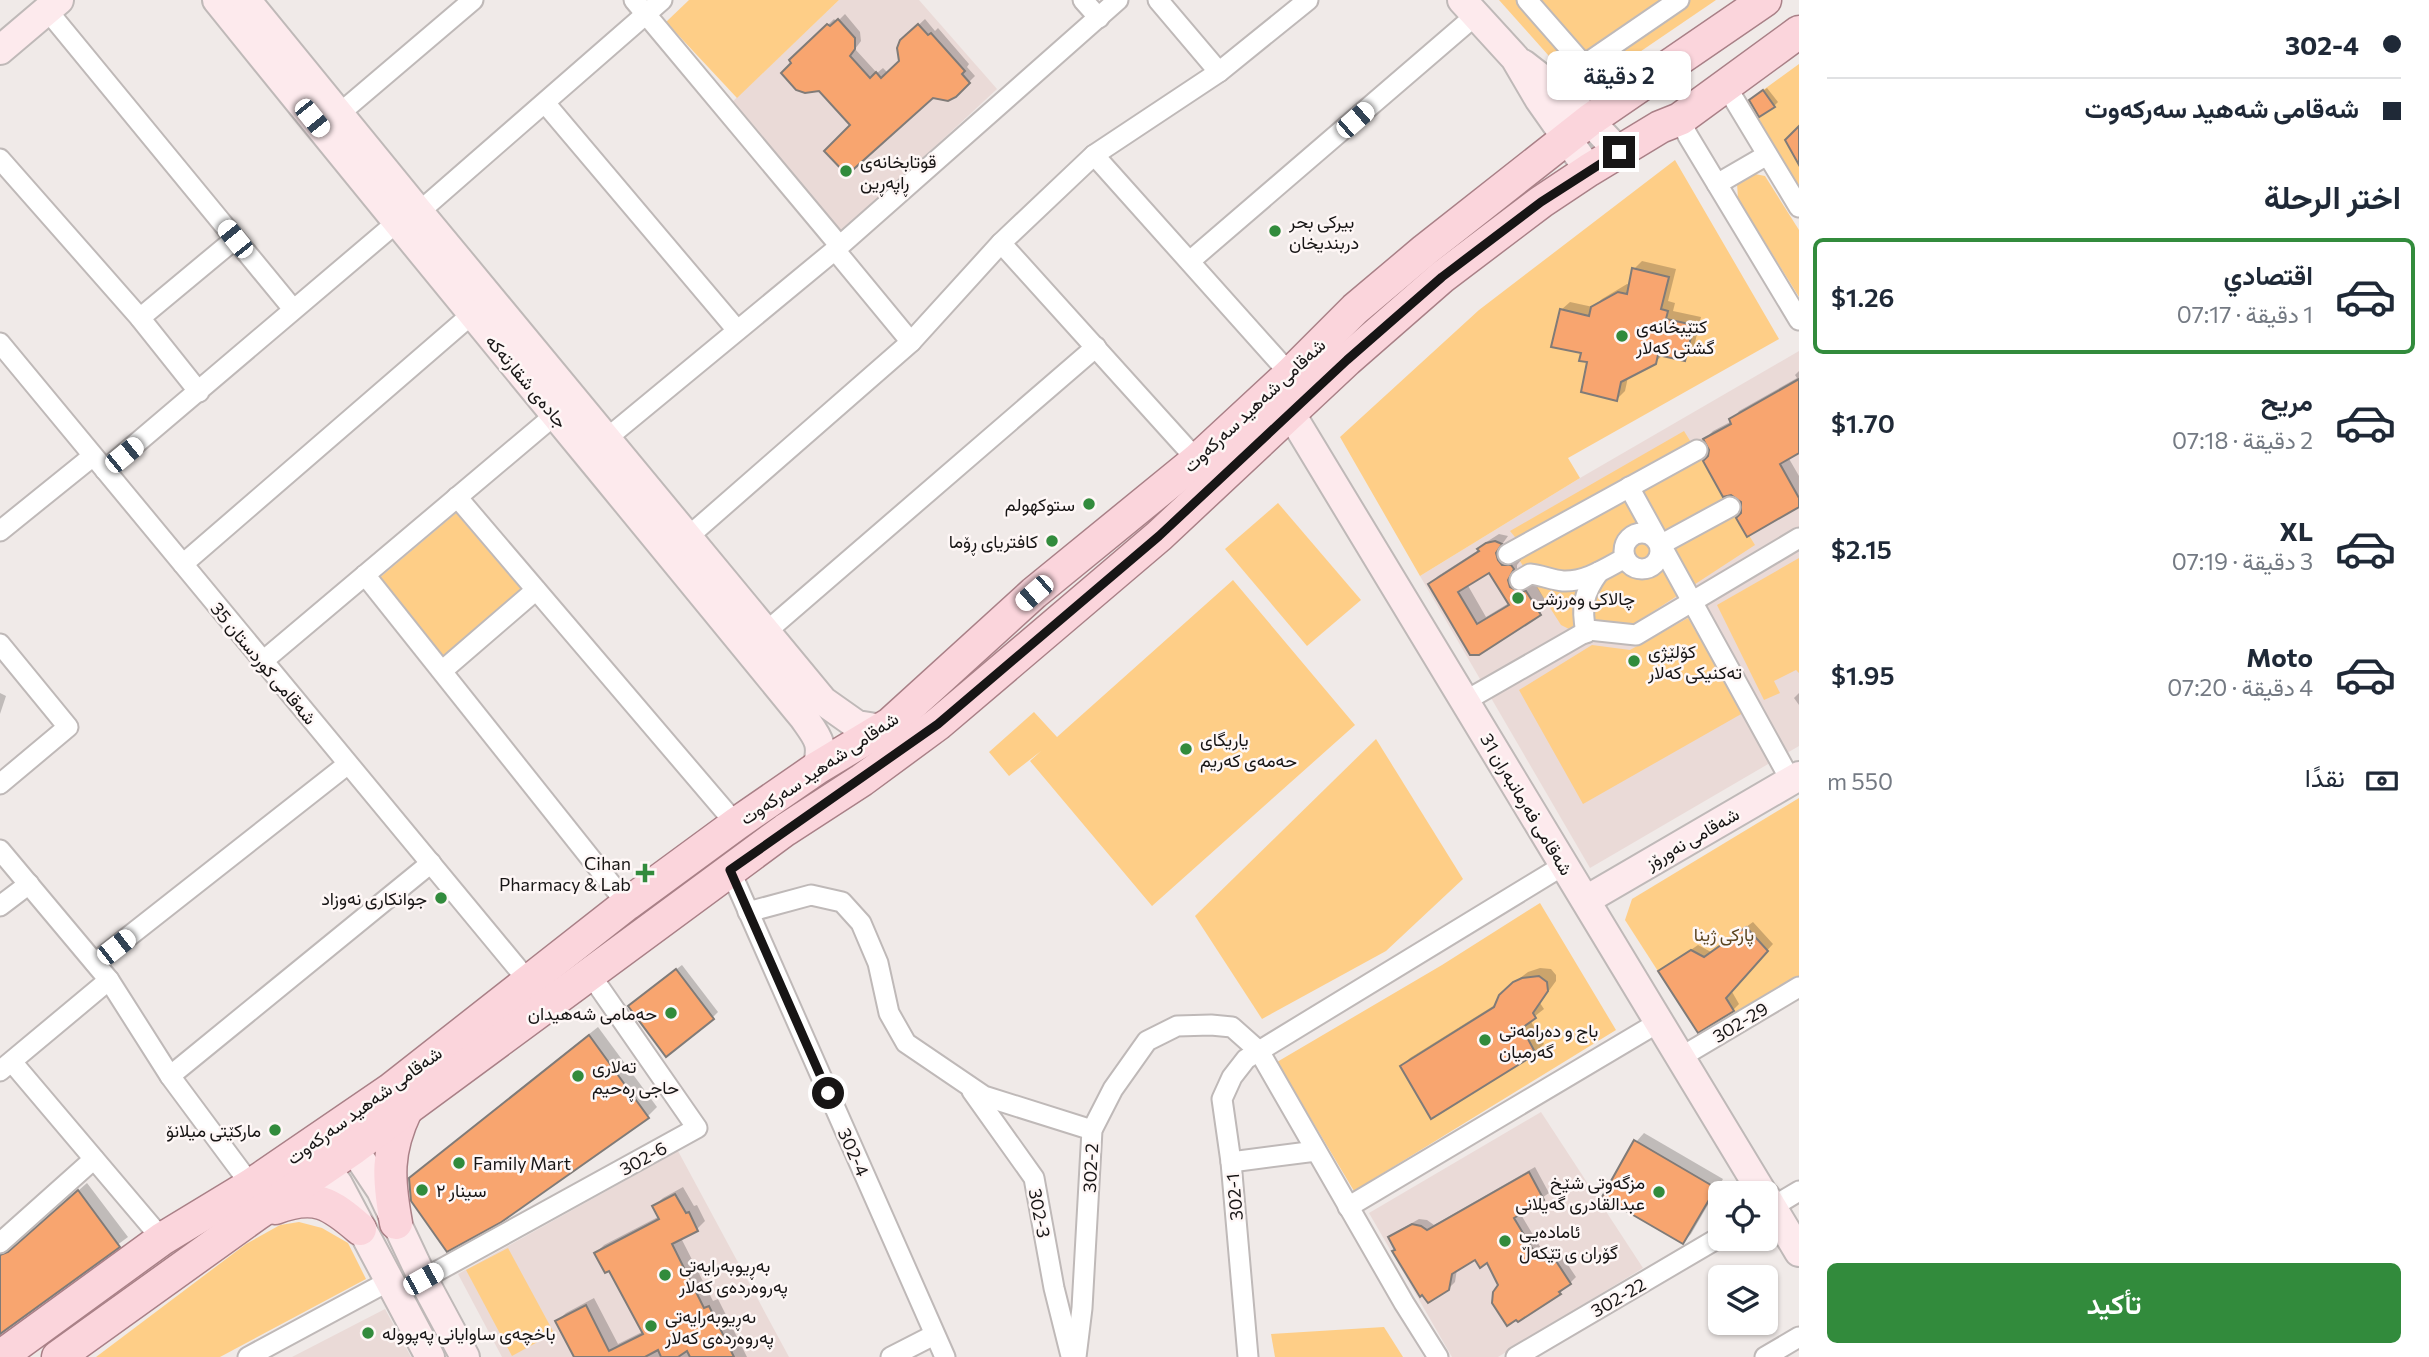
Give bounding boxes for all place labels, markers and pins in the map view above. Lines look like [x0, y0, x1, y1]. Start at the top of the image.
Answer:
place label: قوتابخانەی ڕاپەڕین [860, 150, 936, 197]
marker: قوتابخانەی ڕاپەڕین [838, 163, 854, 179]
place label: بيركى بحر دربنديخان [1288, 210, 1359, 254]
marker: بيركى بحر دربنديخان [1267, 223, 1283, 239]
place label: کتێبخانەی گشتی کەلار [1635, 315, 1714, 359]
marker: کتێبخانەی گشتی کەلار [1614, 328, 1630, 344]
place label: ستوكهولم [1005, 493, 1075, 517]
marker: ستوكهولم [1081, 496, 1097, 512]
place label: کافتریای ڕۆما [949, 530, 1038, 556]
marker: کافتریای ڕۆما [1044, 533, 1060, 549]
place label: چالاکی وەرزشی [1532, 587, 1635, 611]
marker: چالاکی وەرزشی [1510, 590, 1526, 606]
place label: کۆلێژی تەکنیکی کەلار [1647, 640, 1742, 684]
marker: کۆلێژی تەکنیکی کەلار [1626, 653, 1642, 669]
place label: یاریگای ‌حەمەی کەریم [1200, 728, 1297, 773]
marker: یاریگای ‌حەمەی کەریم [1178, 741, 1194, 757]
place label: Cihan Pharmacy & Lab [499, 852, 631, 895]
marker: Cihan Pharmacy & Lab [637, 865, 653, 881]
place label: جوانکاری نەوزاد [321, 887, 427, 910]
marker: جوانکاری نەوزاد [433, 890, 449, 906]
place label: حەمامی شەهیدان [528, 1002, 657, 1025]
marker: حەمامی شەهیدان [663, 1005, 679, 1021]
place label: باج و دەرامەتی گەرمیان [1499, 1019, 1598, 1063]
marker: باج و دەرامەتی گەرمیان [1477, 1032, 1493, 1048]
place label: تەلاری حاجی ڕەحیم [592, 1055, 679, 1102]
marker: تەلاری حاجی ڕەحیم [570, 1068, 586, 1084]
place label: مارکێتی میلانۆ [166, 1119, 261, 1142]
marker: مارکێتی میلانۆ [267, 1122, 283, 1138]
place label: Family Mart [473, 1152, 571, 1174]
marker: Family Mart [451, 1155, 467, 1171]
place label: مزگەوتی شێخ عبدالقادری گەیلانی [1515, 1171, 1645, 1215]
place label: سینار ٢ [436, 1179, 487, 1202]
marker: سینار ٢ [414, 1182, 430, 1198]
marker: مزگەوتی شێخ عبدالقادری گەیلانی [1651, 1184, 1667, 1200]
place label: ئامادەیی گۆران ی تێکەڵ [1519, 1220, 1618, 1264]
marker: ئامادەیی گۆران ی تێکەڵ [1497, 1233, 1513, 1249]
place label: بەڕیوبەرایەتی پەروەردەی کەلار [678, 1254, 788, 1299]
marker: بەڕیوبەرایەتی پەروەردەی کەلار [657, 1267, 673, 1283]
place label: ىەڕیوبەرایەتی پەروەردەی کەلار [664, 1305, 774, 1350]
marker: ىەڕیوبەرایەتی پەروەردەی کەلار [643, 1318, 659, 1334]
place label: باخچەی ساوایانی پەپوولە [382, 1322, 556, 1346]
marker: باخچەی ساوایانی پەپوولە [360, 1325, 376, 1341]

